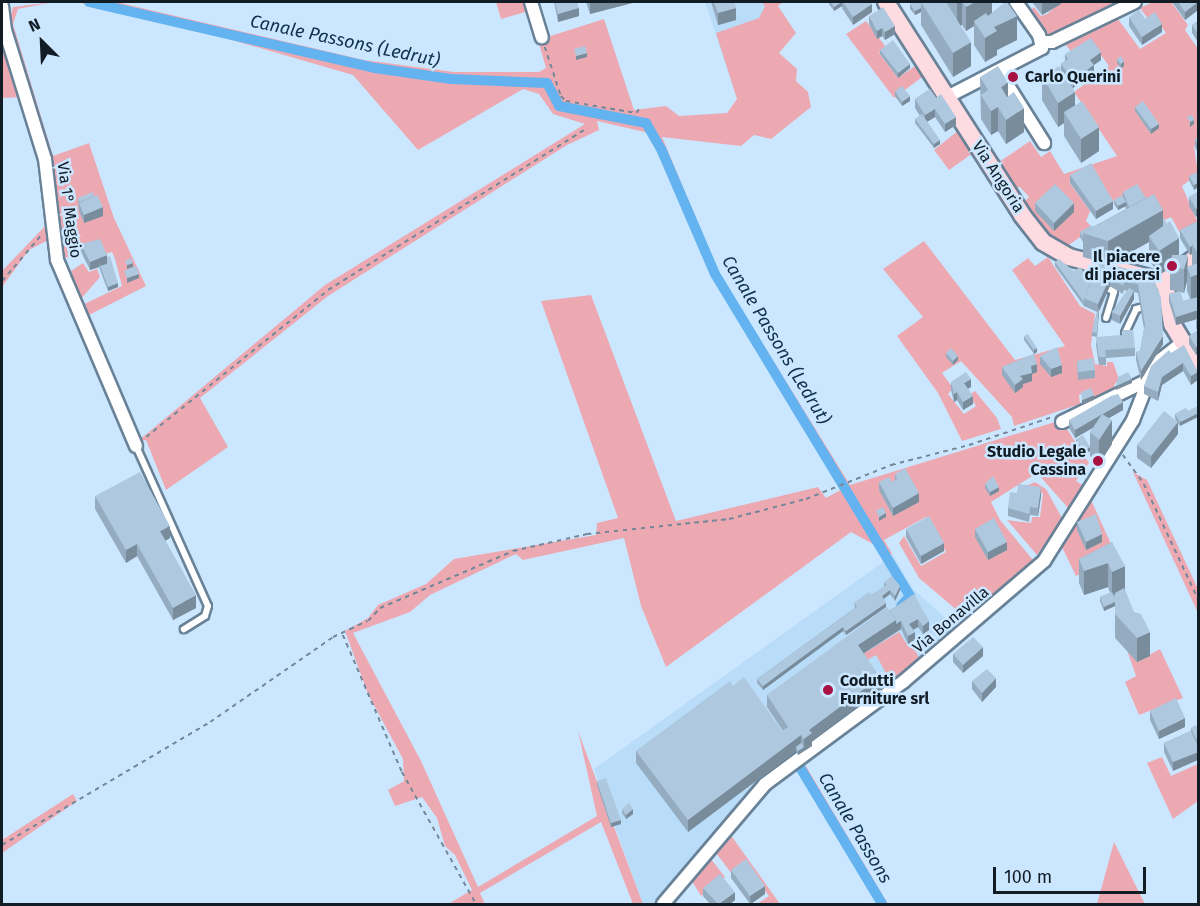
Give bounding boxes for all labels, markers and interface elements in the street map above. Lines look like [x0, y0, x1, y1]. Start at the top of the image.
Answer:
water label: Canale Passons (Ledrut) [248, 10, 442, 72]
north arrow [12, 12, 72, 72]
text: N [26, 14, 43, 36]
place label: Carlo Querini [1025, 67, 1121, 87]
marker: Carlo Querini [1006, 70, 1020, 84]
street label: Via Angoria [968, 138, 1028, 216]
street label: Via 1° Maggio [53, 160, 85, 260]
place label: Il piacere di piacersi [1085, 247, 1160, 285]
water label: Canale Passons (Ledrut) [717, 252, 835, 428]
marker: Il piacere di piacersi [1165, 259, 1179, 273]
place label: Studio Legale Cassina [987, 442, 1086, 480]
marker: Studio Legale Cassina [1091, 454, 1105, 468]
street label: Via Bonavilla [909, 583, 993, 657]
place label: Codutti Furniture srl [840, 671, 929, 709]
marker: Codutti Furniture srl [821, 683, 835, 697]
water label: Canale Passons [813, 769, 897, 887]
scale bar [996, 855, 1149, 893]
text: 100 m [1004, 866, 1052, 888]

